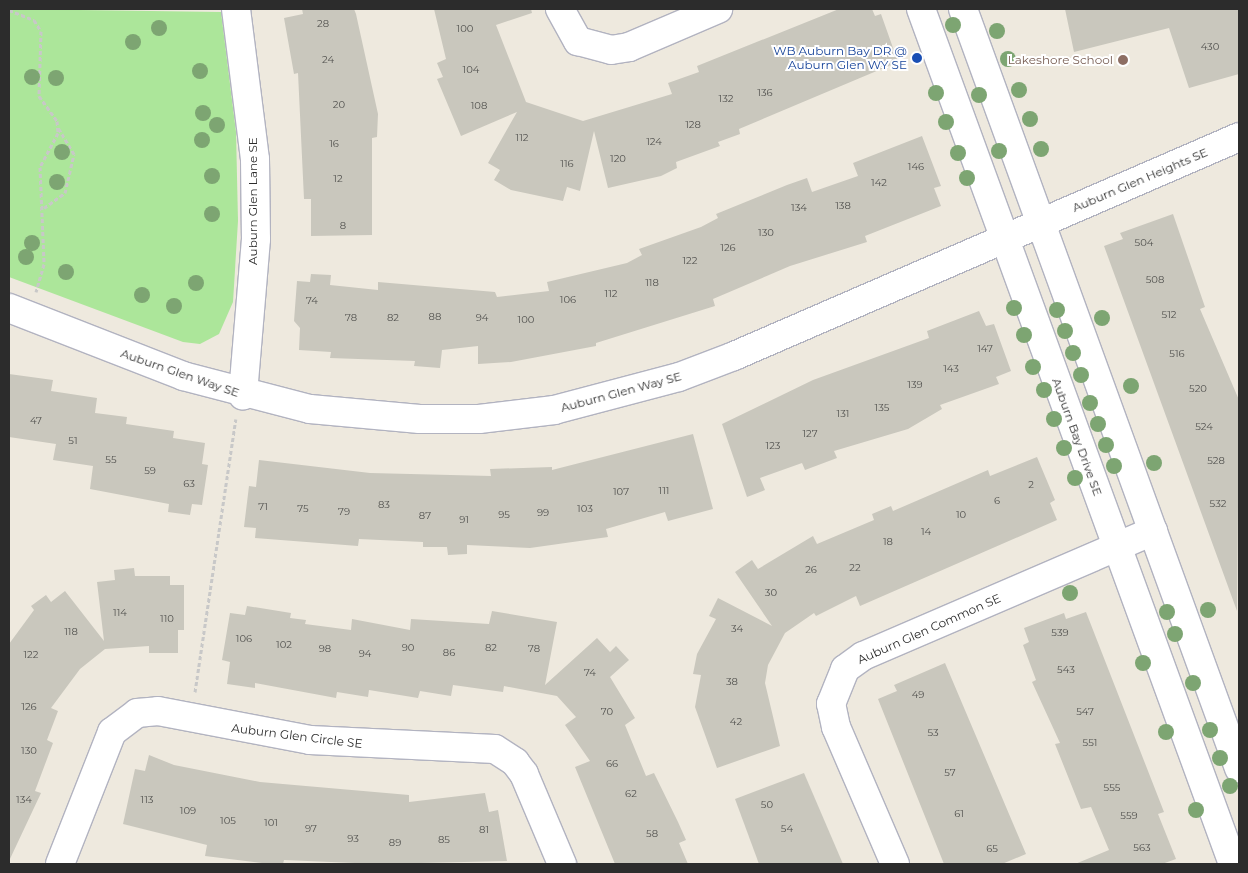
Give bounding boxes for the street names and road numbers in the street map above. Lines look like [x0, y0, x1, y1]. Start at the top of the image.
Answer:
street label: Auburn Glen Lane SE [246, 137, 260, 265]
street label: Auburn Glen Heights SE [1070, 145, 1210, 215]
street label: Auburn Glen Way SE [119, 346, 241, 400]
street label: Auburn Glen Way SE [559, 369, 683, 415]
street label: Auburn Bay Drive SE [1049, 376, 1105, 498]
street label: Auburn Glen Common SE [855, 591, 1003, 667]
street label: Auburn Glen Circle SE [231, 721, 363, 751]

